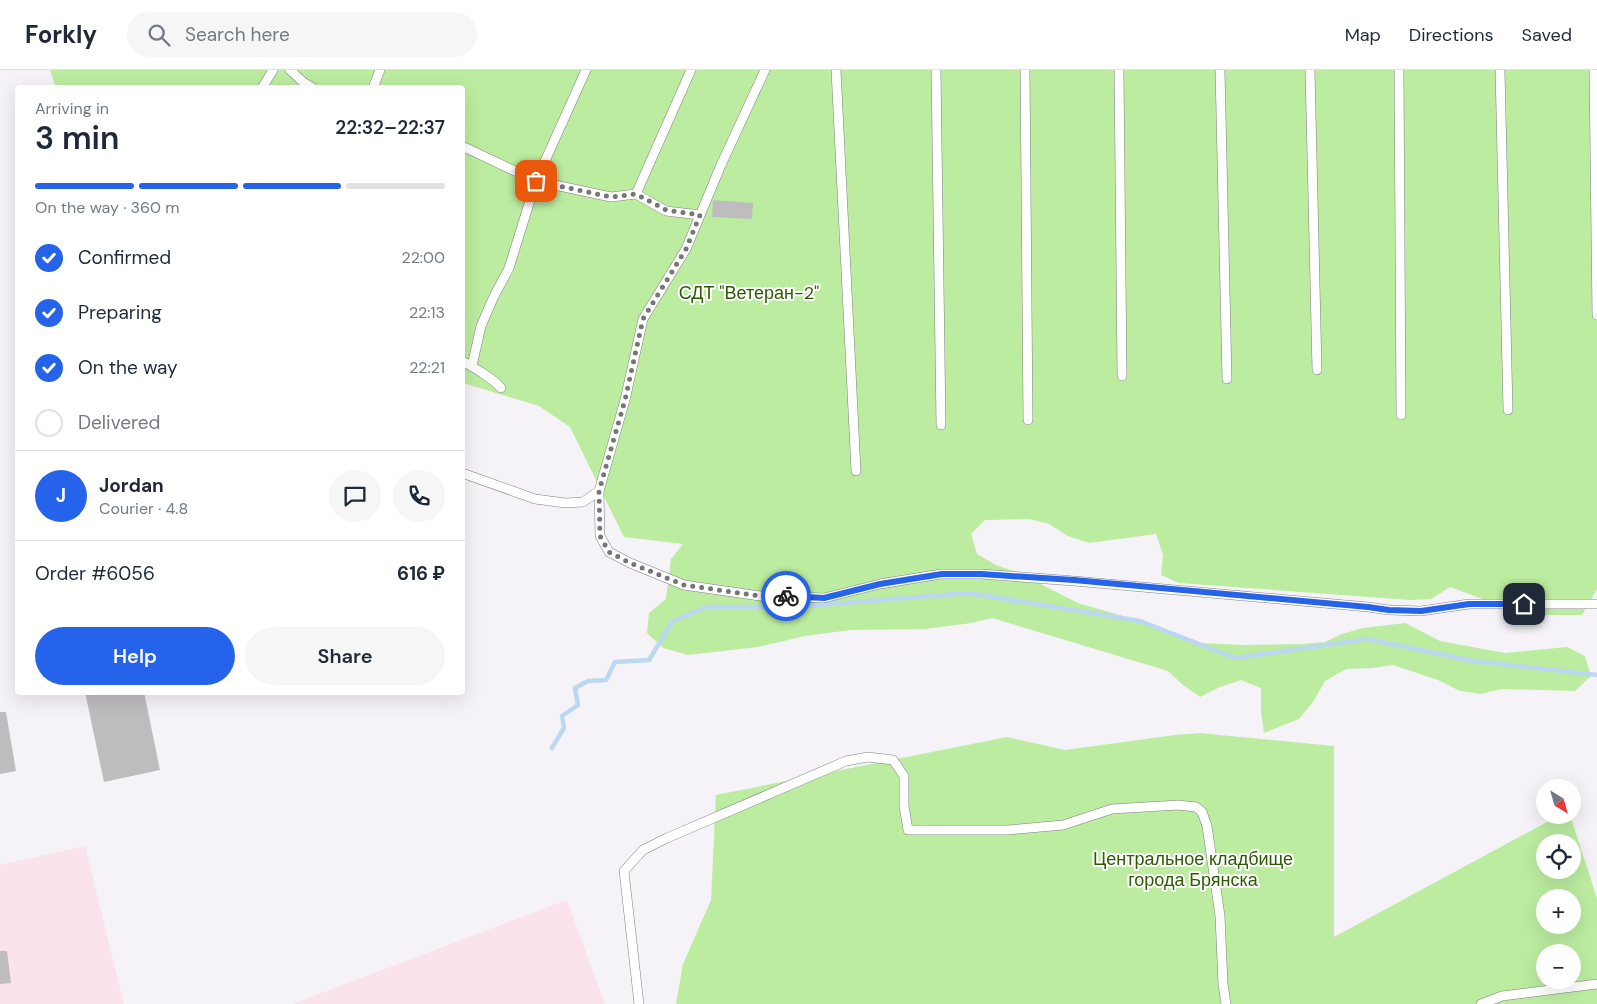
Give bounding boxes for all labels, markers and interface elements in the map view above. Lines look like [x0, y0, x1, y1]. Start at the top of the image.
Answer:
search box [127, 12, 477, 57]
text: Forkly [25, 19, 97, 50]
icon: search [145, 21, 173, 49]
text: Search here [185, 22, 290, 47]
text: Map [1345, 23, 1381, 47]
text: Directions [1409, 23, 1494, 47]
text: Saved [1522, 23, 1572, 47]
text: Arriving in [35, 98, 109, 119]
text: 22:32–22:37 [335, 115, 445, 140]
text: 3 min [35, 117, 119, 159]
pin [515, 160, 557, 202]
icon: bag [522, 167, 550, 195]
text: On the way · 360 m [35, 197, 180, 218]
icon: check [35, 244, 63, 272]
text: Confirmed [78, 245, 171, 270]
text: 22:00 [401, 247, 445, 268]
park label: СДТ "Ветеран-2" [679, 281, 819, 305]
icon: check [35, 299, 63, 327]
text: Preparing [78, 300, 162, 325]
text: 22:13 [409, 302, 445, 323]
icon: check [35, 354, 63, 382]
text: On the way [78, 355, 178, 380]
text: 22:21 [409, 357, 445, 378]
text: Delivered [78, 410, 160, 435]
button: chat [329, 470, 381, 522]
button: phone [393, 470, 445, 522]
text: Jordan [99, 473, 164, 498]
text: J [56, 483, 66, 508]
text: Courier · 4.8 [99, 498, 188, 519]
text: Order #6056 [35, 561, 155, 586]
text: 616 ₽ [397, 561, 445, 586]
courier [761, 571, 811, 621]
icon: bike [772, 582, 800, 610]
pin [1503, 583, 1545, 625]
icon: home [1510, 590, 1538, 618]
button: Help [35, 627, 235, 685]
button: Share [245, 627, 445, 685]
north arrow [1536, 779, 1581, 824]
map controls [1536, 779, 1581, 989]
button: locate [1536, 834, 1581, 879]
park label: Центральное кладбище города Брянска [1093, 847, 1293, 892]
button: + [1536, 889, 1581, 934]
button: − [1536, 944, 1581, 989]

